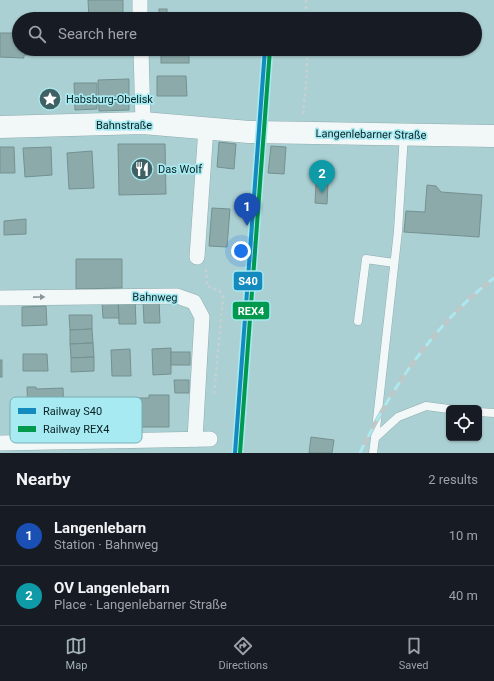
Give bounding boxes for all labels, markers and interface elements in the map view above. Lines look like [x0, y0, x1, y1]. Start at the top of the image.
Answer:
search box [12, 12, 482, 56]
icon: search [26, 23, 48, 45]
text: Search here [58, 25, 137, 43]
place icon: Habsburg-Obelisk [37, 86, 63, 112]
place label: Habsburg-Obelisk [66, 93, 153, 106]
street label: Bahnstraße [96, 119, 152, 132]
street label: Langenlebarner Straße [315, 127, 427, 142]
restaurant icon: Das Wolf [129, 156, 155, 182]
pin: 2 [309, 160, 335, 193]
place label: Das Wolf [158, 163, 202, 176]
pin: 1 [234, 193, 260, 226]
your location [231, 241, 251, 261]
line badge: S40 [233, 271, 263, 291]
text: S40 [238, 275, 258, 288]
street label: Bahnweg [132, 291, 178, 304]
one-way arrow [33, 294, 46, 300]
line badge: REX4 [232, 301, 270, 320]
text: REX4 [238, 305, 265, 318]
legend [10, 397, 142, 443]
text: Railway S40 [43, 405, 102, 418]
map controls [446, 405, 482, 441]
button: locate [446, 405, 482, 441]
text: Railway REX4 [43, 423, 109, 436]
text: Nearby [16, 469, 71, 489]
text: 2 results [428, 472, 478, 487]
text: Langenlebarn [54, 519, 146, 537]
text: 1 [25, 528, 33, 543]
text: 10 m [449, 528, 478, 543]
text: Station · Bahnweg [54, 537, 158, 552]
text: OV Langenlebarn [54, 579, 170, 597]
text: 2 [25, 588, 33, 603]
text: 40 m [449, 588, 478, 603]
text: Place · Langenlebarner Straße [54, 597, 227, 612]
tab: Map [65, 635, 87, 672]
tab: Directions [218, 635, 268, 672]
tab: Saved [399, 635, 429, 672]

